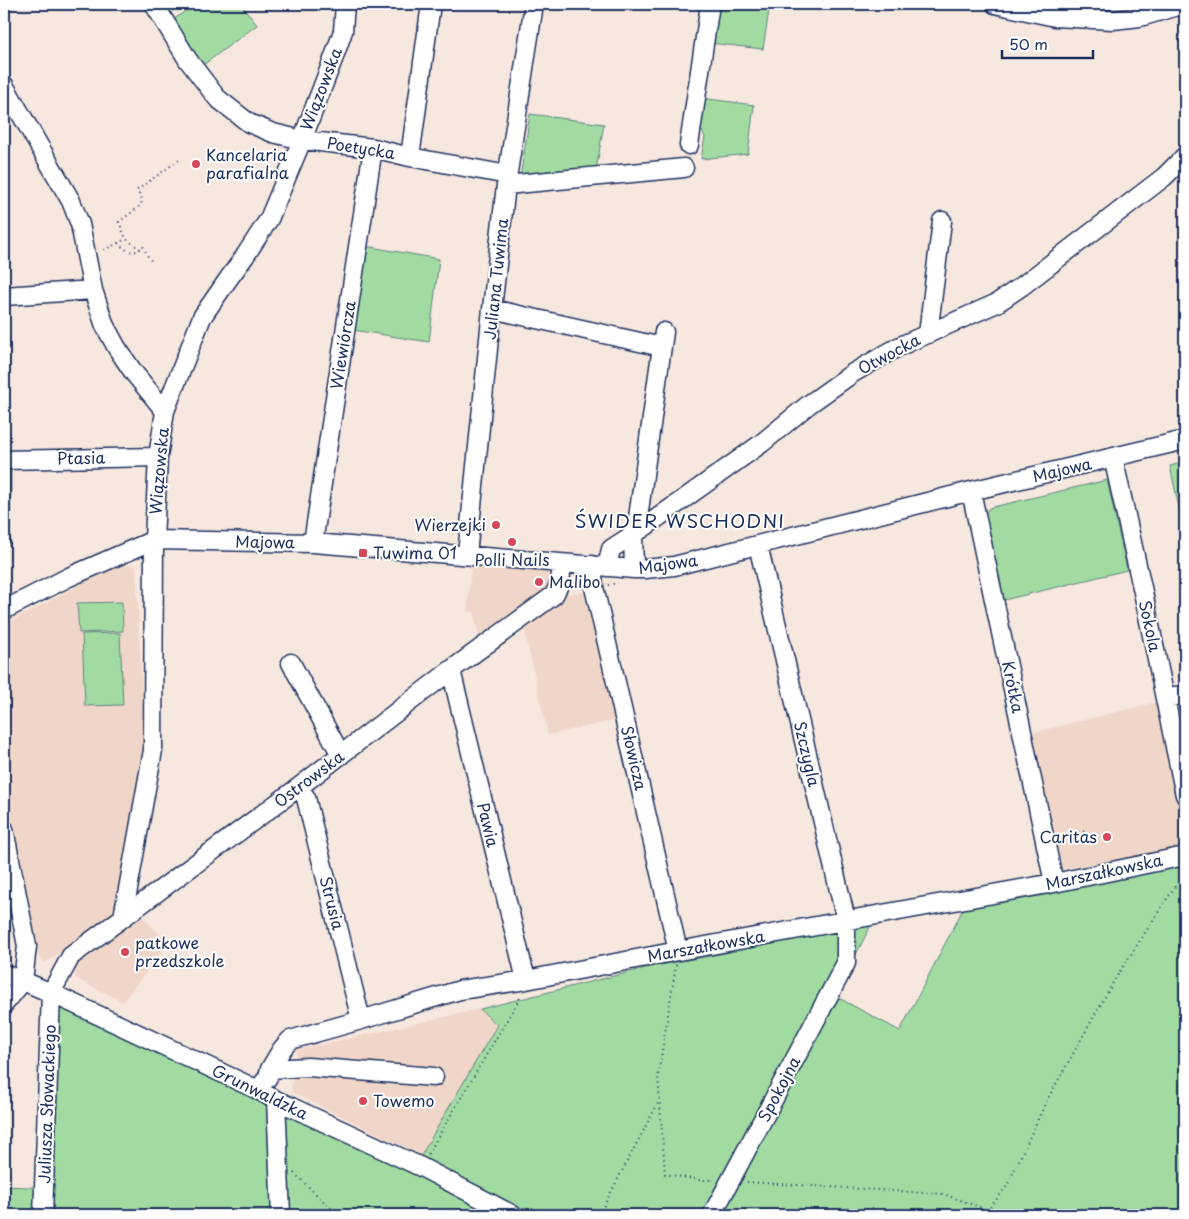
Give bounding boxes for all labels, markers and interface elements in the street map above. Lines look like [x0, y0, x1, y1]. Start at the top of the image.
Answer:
scale bar [1002, 28, 1093, 60]
text: 50 m [1009, 32, 1048, 55]
street label: Wiązowska [293, 44, 347, 134]
street label: Poetycka [325, 130, 397, 164]
place label: Kancelaria parafialna [206, 142, 289, 184]
marker: Kancelaria parafialna [190, 158, 202, 170]
street label: Juliana Tuwima [477, 217, 513, 341]
street label: Wiewiórcza [323, 299, 361, 391]
street label: Otwocka [853, 327, 924, 380]
street label: Wiązowska [142, 426, 174, 515]
street label: Ptasia [57, 445, 106, 469]
street label: Majowa [1030, 451, 1094, 487]
district label: ŚWIDER WSCHODNI [575, 506, 785, 534]
place label: Wierzejki [414, 512, 486, 536]
marker: Wierzejki [490, 519, 502, 531]
street label: Majowa [235, 528, 295, 554]
marker: Polli Nails [506, 536, 518, 548]
place label: Tuwima 01 [373, 540, 457, 564]
marker: Tuwima 01 [357, 547, 369, 559]
place label: Polli Nails [475, 547, 549, 571]
street label: Majowa [637, 547, 699, 579]
place label: Malibo [549, 569, 601, 593]
marker: Malibo [533, 576, 545, 588]
street label: Sokola [1134, 598, 1168, 654]
street label: Krótka [997, 659, 1031, 715]
street label: Szczygla [789, 719, 827, 789]
street label: Słowicza [616, 723, 654, 792]
street label: Ostrowska [268, 744, 348, 813]
street label: Pawia [472, 800, 506, 850]
place label: Caritas [1039, 824, 1097, 848]
marker: Caritas [1101, 831, 1113, 843]
street label: Marszałkowska [1043, 847, 1165, 895]
street label: Strusia [315, 873, 351, 932]
street label: Marszałkowska [645, 923, 767, 967]
place label: patkowe przedszkole [135, 930, 225, 972]
marker: patkowe przedszkole [119, 946, 131, 958]
street label: Juliusza Słowackiego [31, 1024, 61, 1184]
street label: Spokojna [751, 1052, 805, 1126]
street label: Grunwaldzka [208, 1057, 313, 1125]
place label: Towemo [373, 1088, 435, 1112]
marker: Towemo [357, 1095, 369, 1107]

